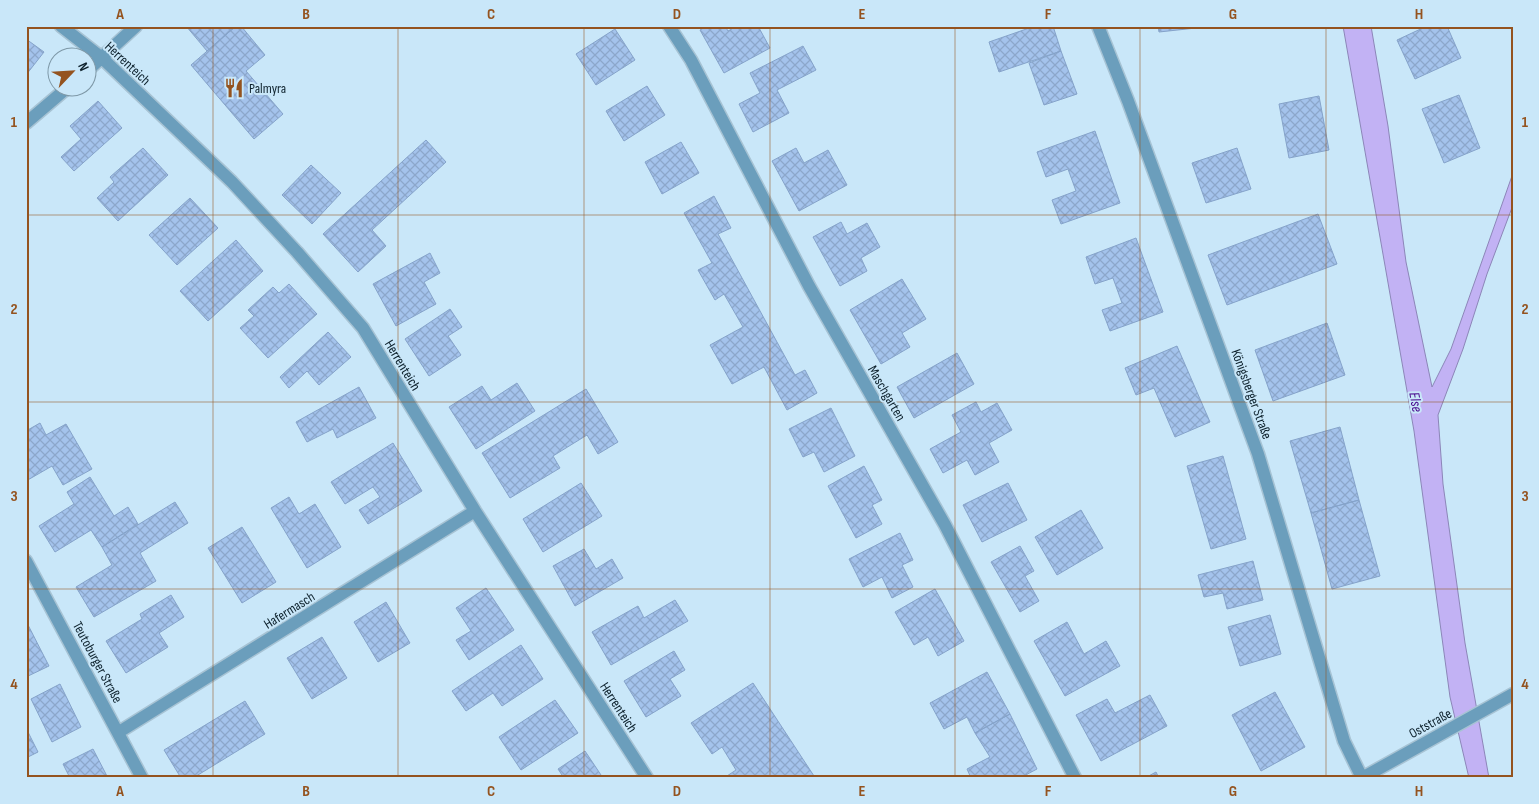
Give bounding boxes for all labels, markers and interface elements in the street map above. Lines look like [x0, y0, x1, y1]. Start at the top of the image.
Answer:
text: A [115, 5, 124, 24]
text: B [302, 5, 310, 24]
text: C [487, 5, 495, 24]
text: D [673, 5, 681, 24]
text: E [859, 5, 866, 24]
text: F [1045, 5, 1052, 24]
text: G [1229, 5, 1237, 24]
text: H [1415, 5, 1423, 24]
street label: Herrenteich [101, 38, 154, 89]
north arrow [48, 48, 98, 98]
text: N [74, 60, 93, 74]
restaurant icon: Palmyra [223, 77, 245, 99]
place label: Palmyra [249, 80, 286, 97]
text: 1 [11, 113, 18, 132]
text: 1 [1522, 113, 1529, 132]
text: 2 [10, 300, 18, 319]
text: 2 [1521, 300, 1529, 319]
street label: Herrenteich [381, 337, 424, 394]
street label: Königsberger Straße [1227, 347, 1276, 442]
street label: Maschgarten [864, 363, 909, 424]
water label: Else [1404, 391, 1427, 414]
text: 3 [10, 487, 18, 506]
text: 3 [1521, 487, 1529, 506]
street label: Hafermasch [261, 588, 318, 633]
street label: Teutoburger Straße [69, 619, 126, 706]
text: 4 [10, 675, 18, 694]
text: 4 [1521, 675, 1529, 694]
street label: Herrenteich [596, 679, 641, 735]
street label: Oststraße [1406, 705, 1455, 742]
text: A [115, 782, 124, 801]
text: B [302, 782, 310, 801]
text: C [487, 782, 495, 801]
text: D [673, 782, 681, 801]
text: E [859, 782, 866, 801]
text: F [1045, 782, 1052, 801]
text: G [1229, 782, 1237, 801]
text: H [1415, 782, 1423, 801]

